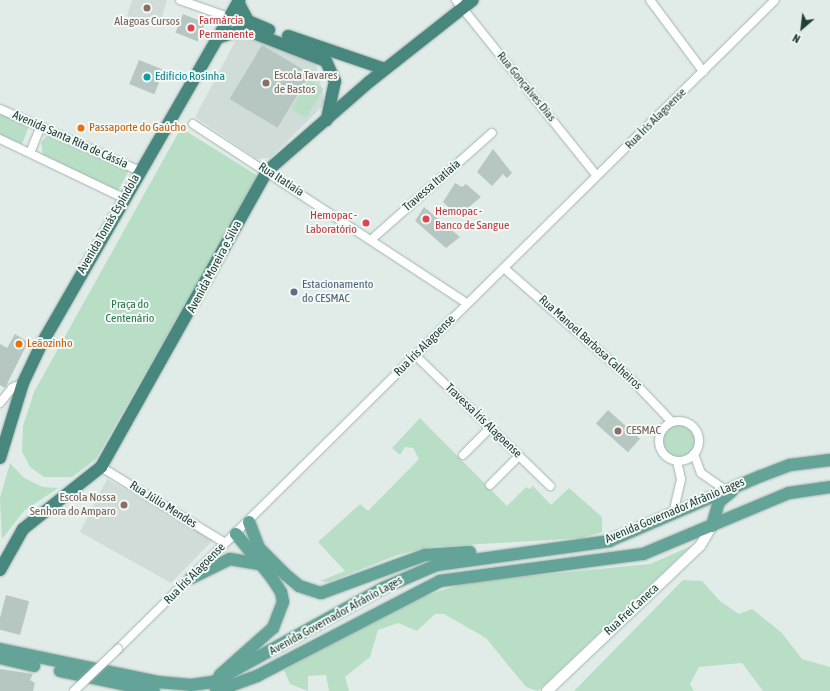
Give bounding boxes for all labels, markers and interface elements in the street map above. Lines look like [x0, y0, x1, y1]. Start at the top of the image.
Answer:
marker: Alagoas Cursos [142, 3, 152, 13]
north arrow [782, 8, 822, 48]
place label: Farmárcia Permanente [199, 14, 254, 42]
place label: Alagoas Cursos [114, 15, 180, 29]
marker: Farmárcia Permanente [186, 23, 196, 33]
text: N [791, 32, 802, 45]
street label: Rua Gonçalves Dias [494, 49, 558, 125]
place label: Escola Tavares de Bastos [274, 69, 337, 97]
place label: Edifício Rosinha [155, 70, 225, 84]
marker: Edifício Rosinha [142, 72, 152, 82]
marker: Escola Tavares de Bastos [261, 78, 271, 88]
street label: Rua Íris Alagoense [622, 85, 690, 153]
street label: Avenida Santa Rita de Cássia [10, 108, 130, 172]
place label: Passaporte do Gaúcho [89, 121, 186, 135]
marker: Passaporte do Gaúcho [76, 123, 86, 133]
street label: Travessa Itatiaia [400, 157, 464, 215]
street label: Rua Itatiaia [256, 160, 306, 200]
street label: Avenida Tomás Espíndola [75, 172, 143, 276]
place label: Hemopac - Banco de Sangue [435, 205, 509, 233]
place label: Hemopac - Laboratório [306, 209, 357, 237]
marker: Hemopac - Banco de Sangue [420, 213, 432, 225]
marker: Hemopac - Laboratório [360, 217, 372, 229]
street label: Avenida Moreira e Silva [185, 219, 245, 315]
place label: Estacionamento do CESMAC [302, 278, 374, 306]
marker: Estacionamento do CESMAC [289, 287, 299, 297]
street label: Rua Manoel Barbosa Calheiros [536, 293, 644, 393]
park label: Praça do Centenário [106, 298, 154, 326]
street label: Rua Íris Alagoense [391, 312, 459, 380]
place label: Leãozinho [27, 337, 73, 351]
marker: Leãozinho [14, 339, 24, 349]
street label: Travessa Íris Alagoense [442, 381, 524, 461]
place label: CESMAC [626, 424, 661, 438]
marker: CESMAC [613, 426, 623, 436]
street label: Avenida Governador Afrânio Lages [603, 475, 747, 547]
street label: Rua Júlio Mendes [127, 479, 199, 531]
place label: Escola Nossa Senhora do Amparo [30, 491, 116, 519]
marker: Escola Nossa Senhora do Amparo [119, 500, 129, 510]
street label: Rua Íris Alagoense [161, 540, 229, 608]
street label: Avenida Governador Afrânio Lages [267, 573, 405, 659]
street label: Rua Frei Caneca [602, 581, 662, 639]

